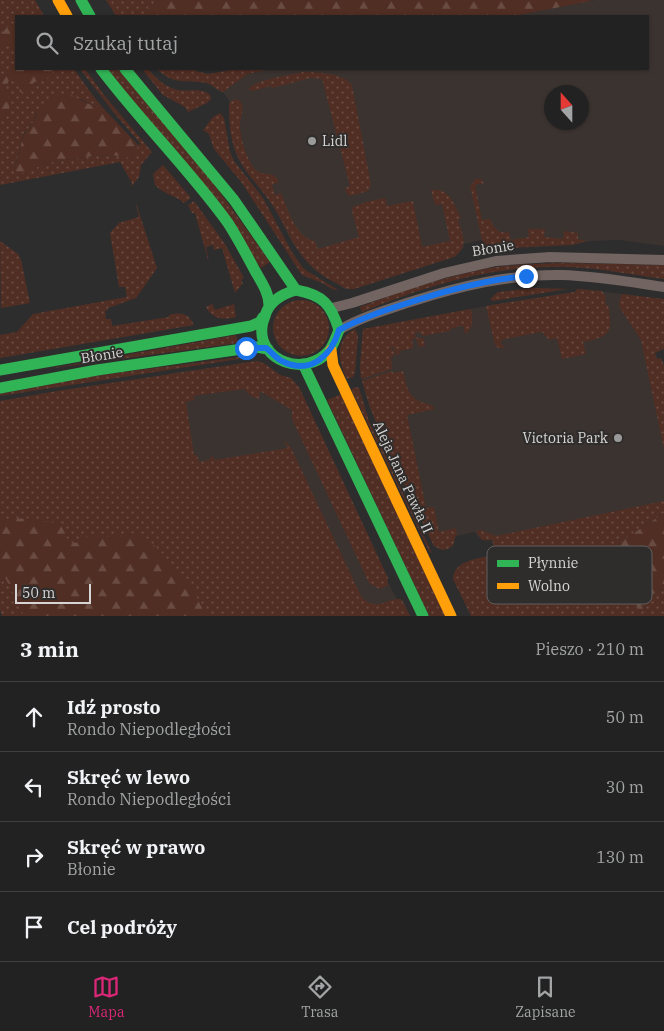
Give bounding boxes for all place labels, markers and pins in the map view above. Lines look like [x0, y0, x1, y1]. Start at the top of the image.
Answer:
place label: Lidl [322, 132, 347, 150]
marker: Lidl [306, 135, 318, 147]
place label: Victoria Park [522, 429, 609, 447]
marker: Victoria Park [612, 432, 624, 444]

